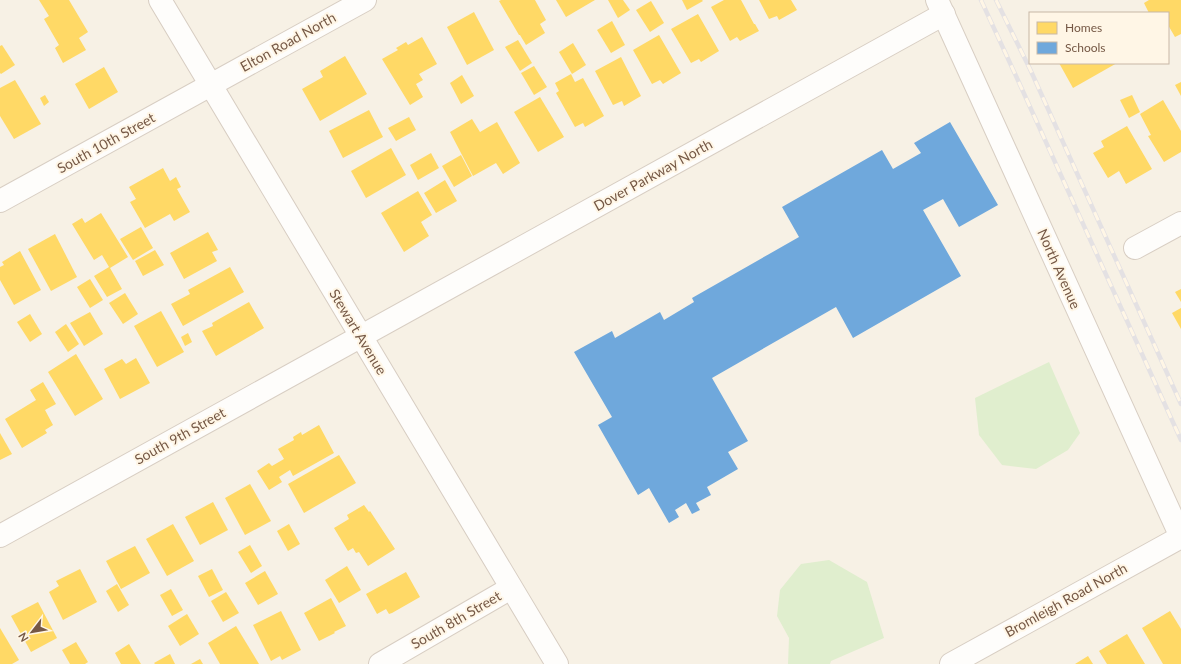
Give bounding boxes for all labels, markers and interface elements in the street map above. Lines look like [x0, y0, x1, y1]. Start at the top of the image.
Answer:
street label: Elton Road North [237, 8, 339, 75]
legend [1029, 12, 1169, 64]
text: Homes [1065, 20, 1102, 35]
text: Schools [1065, 40, 1106, 55]
street label: South 10th Street [54, 109, 158, 176]
street label: Dover Parkway North [590, 135, 715, 214]
street label: North Avenue [1034, 226, 1085, 311]
street label: Stewart Avenue [326, 286, 391, 378]
street label: South 9th Street [131, 404, 228, 468]
street label: Bromleigh Road North [1002, 559, 1130, 640]
street label: South 8th Street [408, 587, 504, 652]
north arrow [12, 612, 52, 652]
text: N [15, 630, 31, 644]

